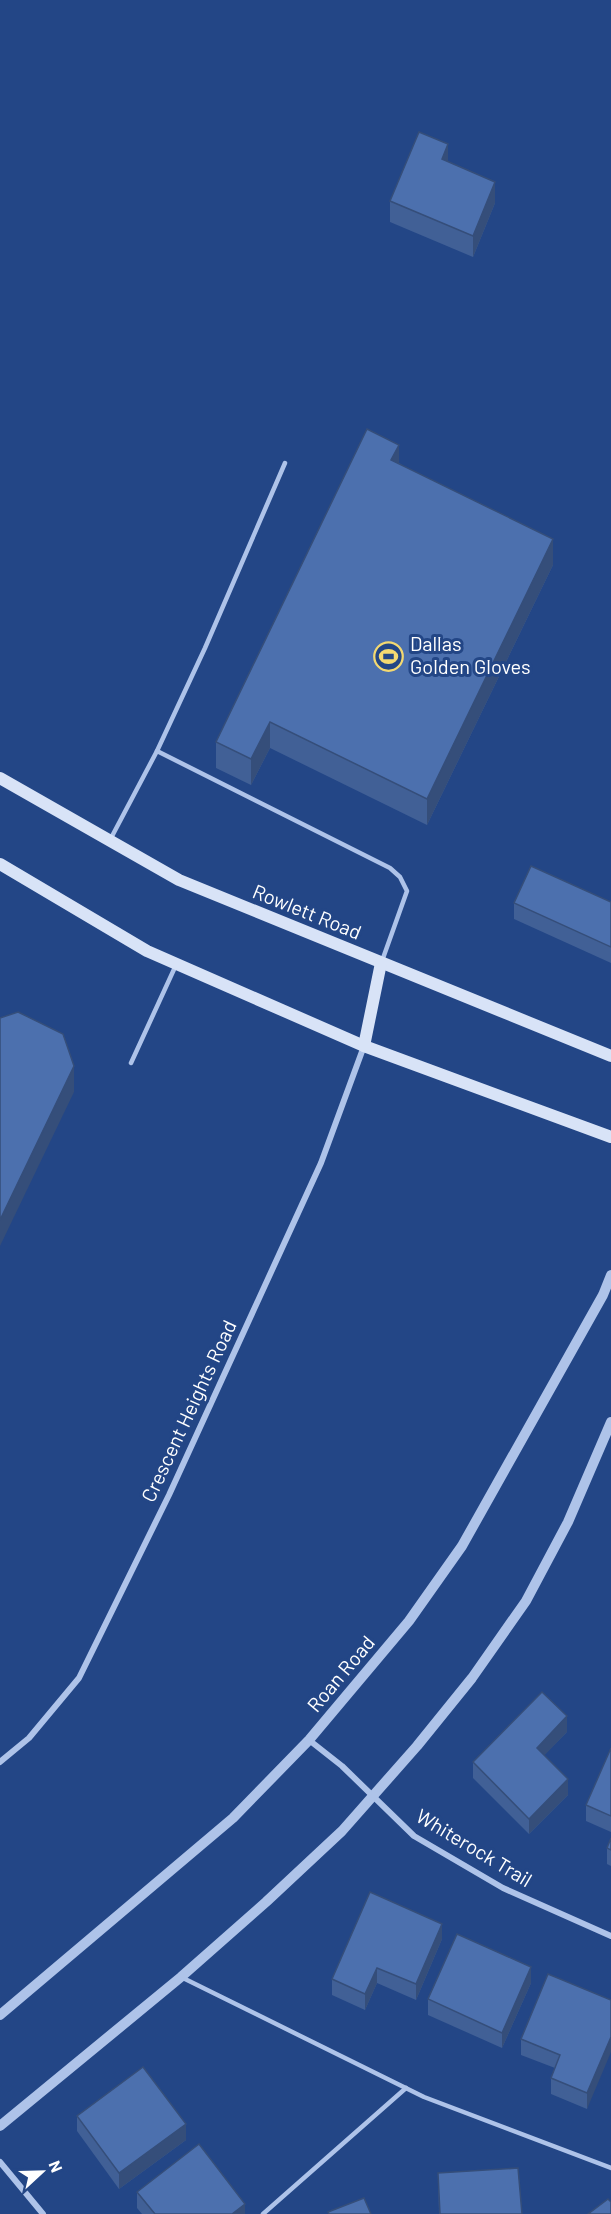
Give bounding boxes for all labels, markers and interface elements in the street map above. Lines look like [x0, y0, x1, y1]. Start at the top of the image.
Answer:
place label: Dallas Golden Gloves [410, 631, 531, 678]
sports icon: Dallas Golden Gloves [373, 640, 405, 672]
street label: Rowlett Road [250, 878, 365, 944]
street label: Crescent Heights Road [135, 1316, 241, 1505]
street label: Roan Road [301, 1630, 379, 1716]
street label: Whiterock Trail [412, 1803, 537, 1891]
north arrow [12, 2142, 72, 2202]
text: N [46, 2158, 67, 2175]

